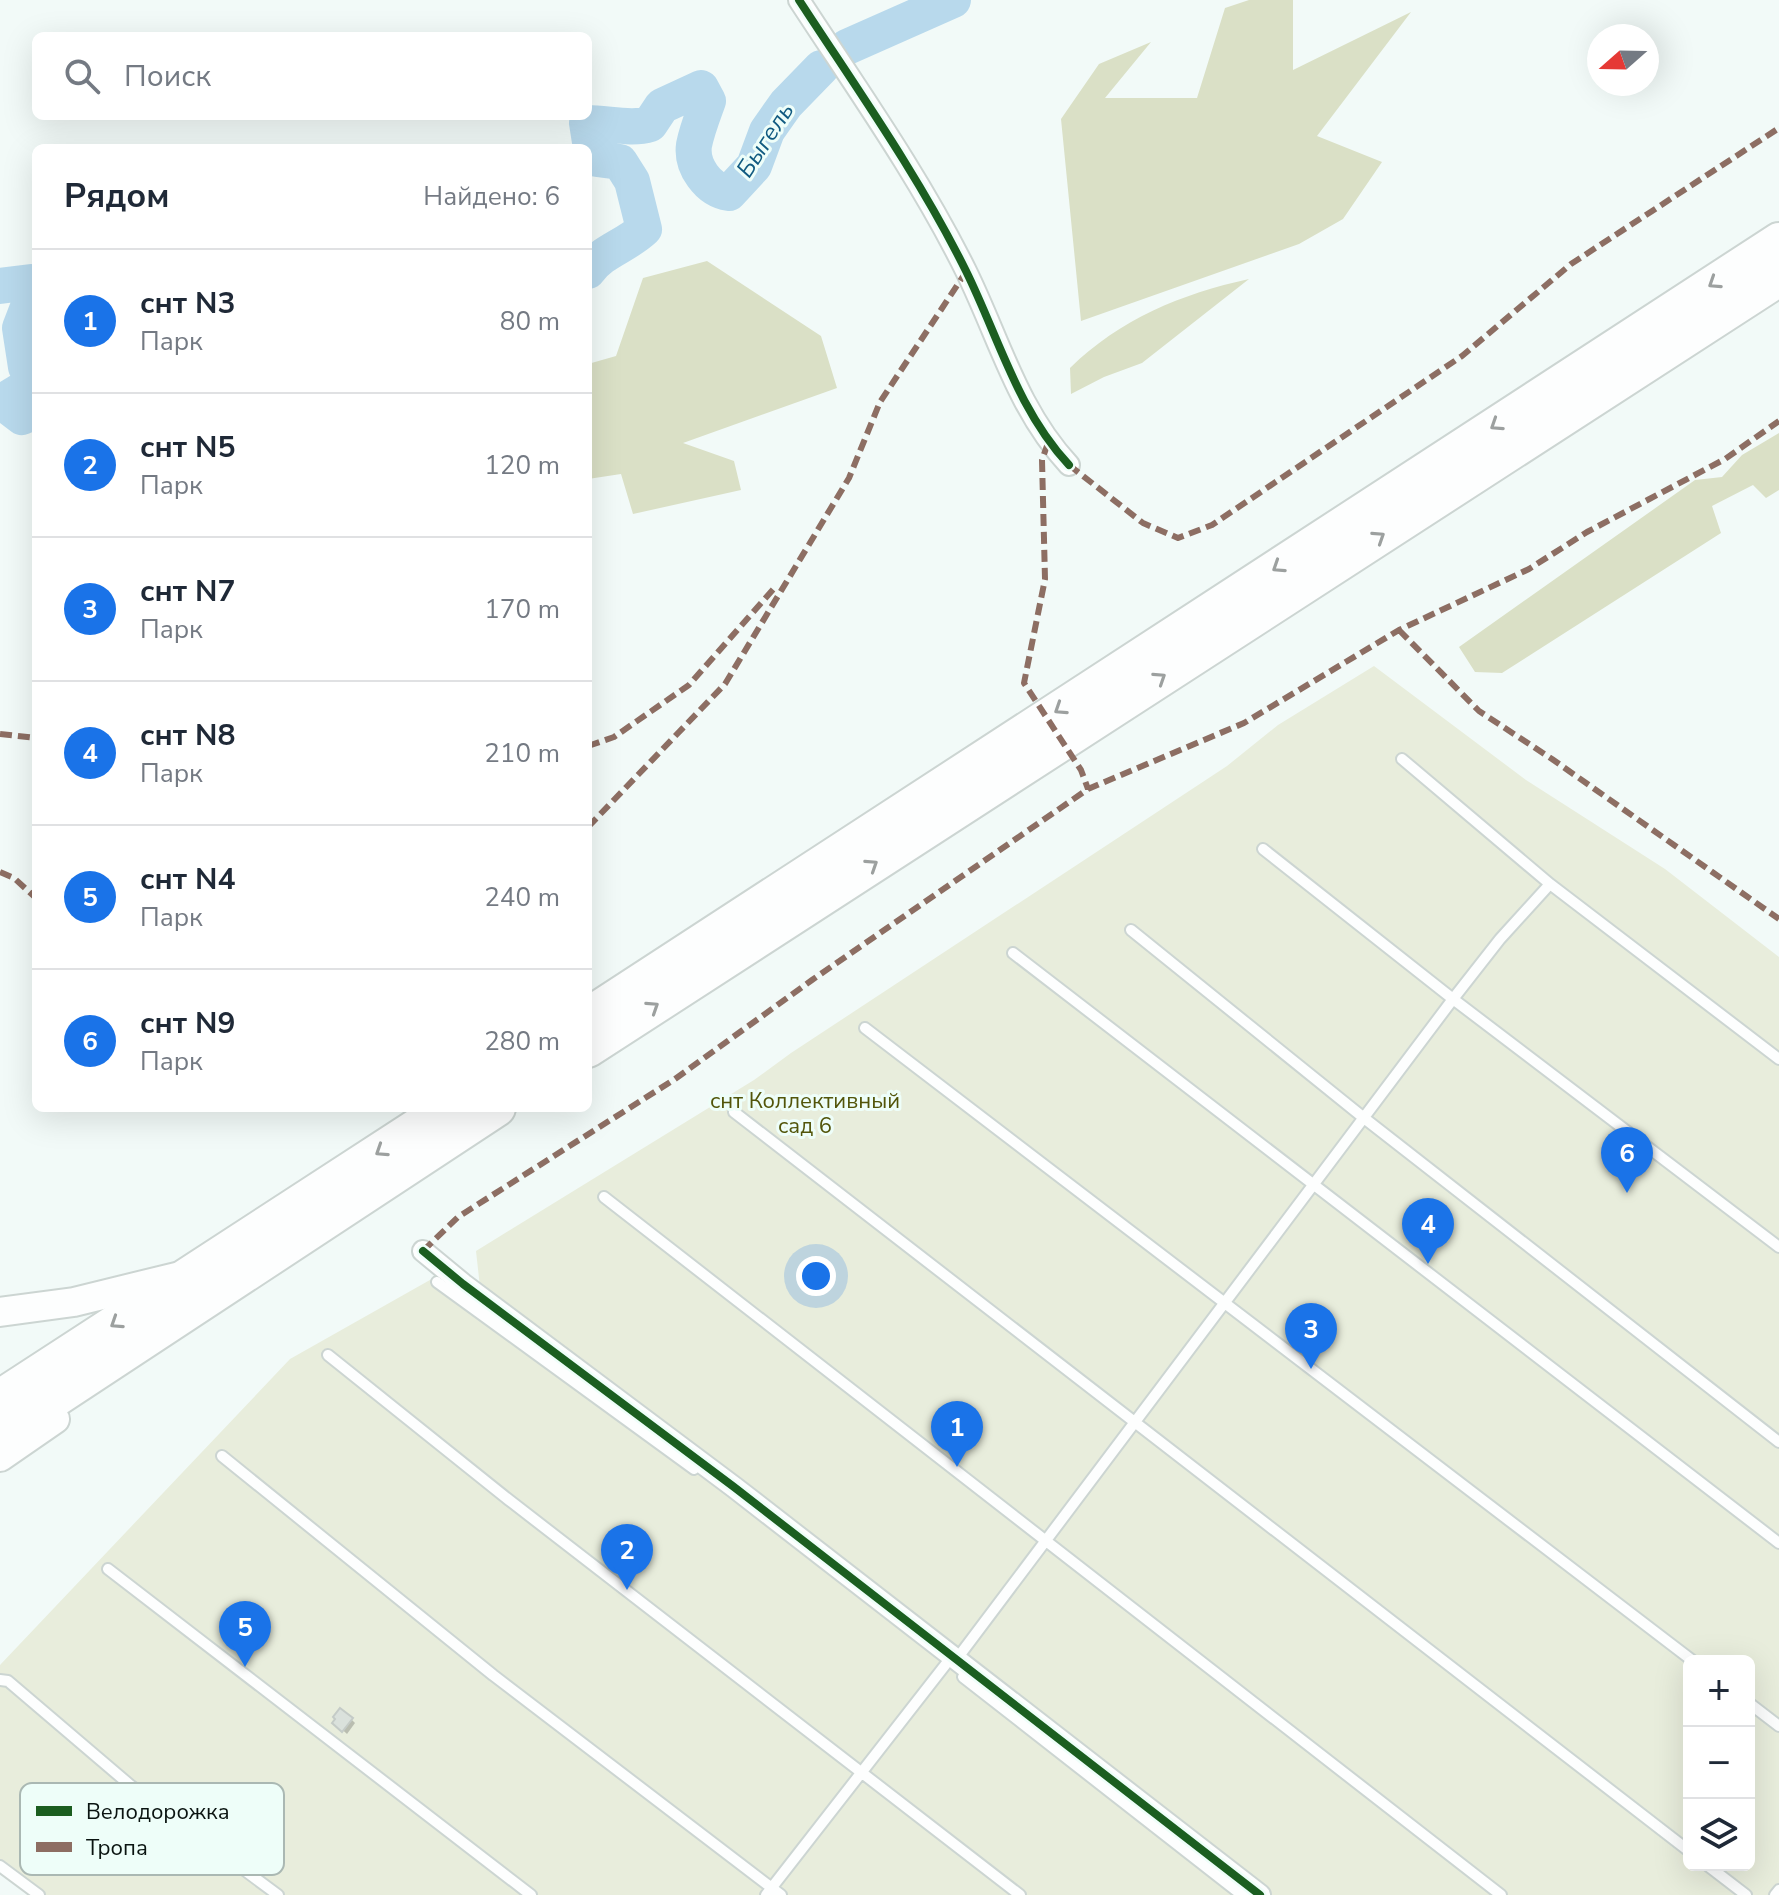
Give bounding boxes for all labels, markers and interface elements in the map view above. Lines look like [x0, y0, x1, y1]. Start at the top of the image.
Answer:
north arrow [1587, 24, 1659, 96]
search box [32, 32, 592, 120]
icon: search [60, 54, 104, 98]
text: Поиск [124, 56, 211, 97]
water label: Быгель [729, 96, 801, 184]
text: Рядом [64, 173, 170, 219]
text: Найдено: 6 [423, 179, 560, 214]
one-way arrow [1708, 274, 1722, 289]
text: снт N3 [140, 283, 236, 324]
text: 1 [82, 304, 98, 339]
text: 80 m [500, 304, 560, 339]
text: Парк [140, 324, 203, 359]
one-way arrow [1490, 416, 1504, 431]
text: снт N5 [140, 427, 236, 468]
text: 2 [82, 448, 98, 483]
text: 120 m [484, 448, 560, 483]
text: Парк [140, 468, 203, 503]
one-way arrow [1370, 532, 1384, 547]
one-way arrow [1272, 557, 1287, 572]
text: снт N7 [140, 571, 236, 612]
text: 3 [82, 592, 98, 627]
text: 170 m [484, 592, 560, 627]
text: Парк [140, 612, 203, 647]
one-way arrow [1152, 673, 1166, 688]
one-way arrow [1054, 699, 1069, 714]
text: снт N8 [140, 715, 236, 756]
text: 4 [82, 736, 98, 771]
text: 210 m [484, 736, 560, 771]
text: Парк [140, 756, 203, 791]
text: снт N4 [140, 859, 236, 900]
one-way arrow [863, 860, 877, 875]
text: 5 [82, 880, 98, 915]
text: 240 m [484, 880, 560, 915]
text: Парк [140, 900, 203, 935]
one-way arrow [645, 1001, 659, 1016]
text: снт N9 [140, 1003, 236, 1044]
text: 6 [82, 1024, 98, 1059]
text: 280 m [484, 1024, 560, 1059]
text: Парк [140, 1044, 203, 1079]
park label: снт Коллективный сад 6 [710, 1086, 900, 1141]
pin: 6 [1601, 1127, 1653, 1193]
one-way arrow [375, 1141, 390, 1156]
pin: 4 [1402, 1198, 1454, 1264]
your location [796, 1256, 836, 1296]
pin: 3 [1285, 1303, 1337, 1369]
one-way arrow [110, 1313, 125, 1328]
pin: 1 [931, 1401, 983, 1467]
pin: 2 [601, 1524, 653, 1590]
pin: 5 [219, 1601, 271, 1667]
map controls [1683, 1655, 1755, 1871]
button: + [1683, 1655, 1755, 1727]
button: − [1683, 1727, 1755, 1799]
legend [20, 1783, 284, 1875]
text: Велодорожка [86, 1797, 230, 1827]
button: layers [1683, 1799, 1755, 1871]
text: Тропа [86, 1833, 148, 1863]

